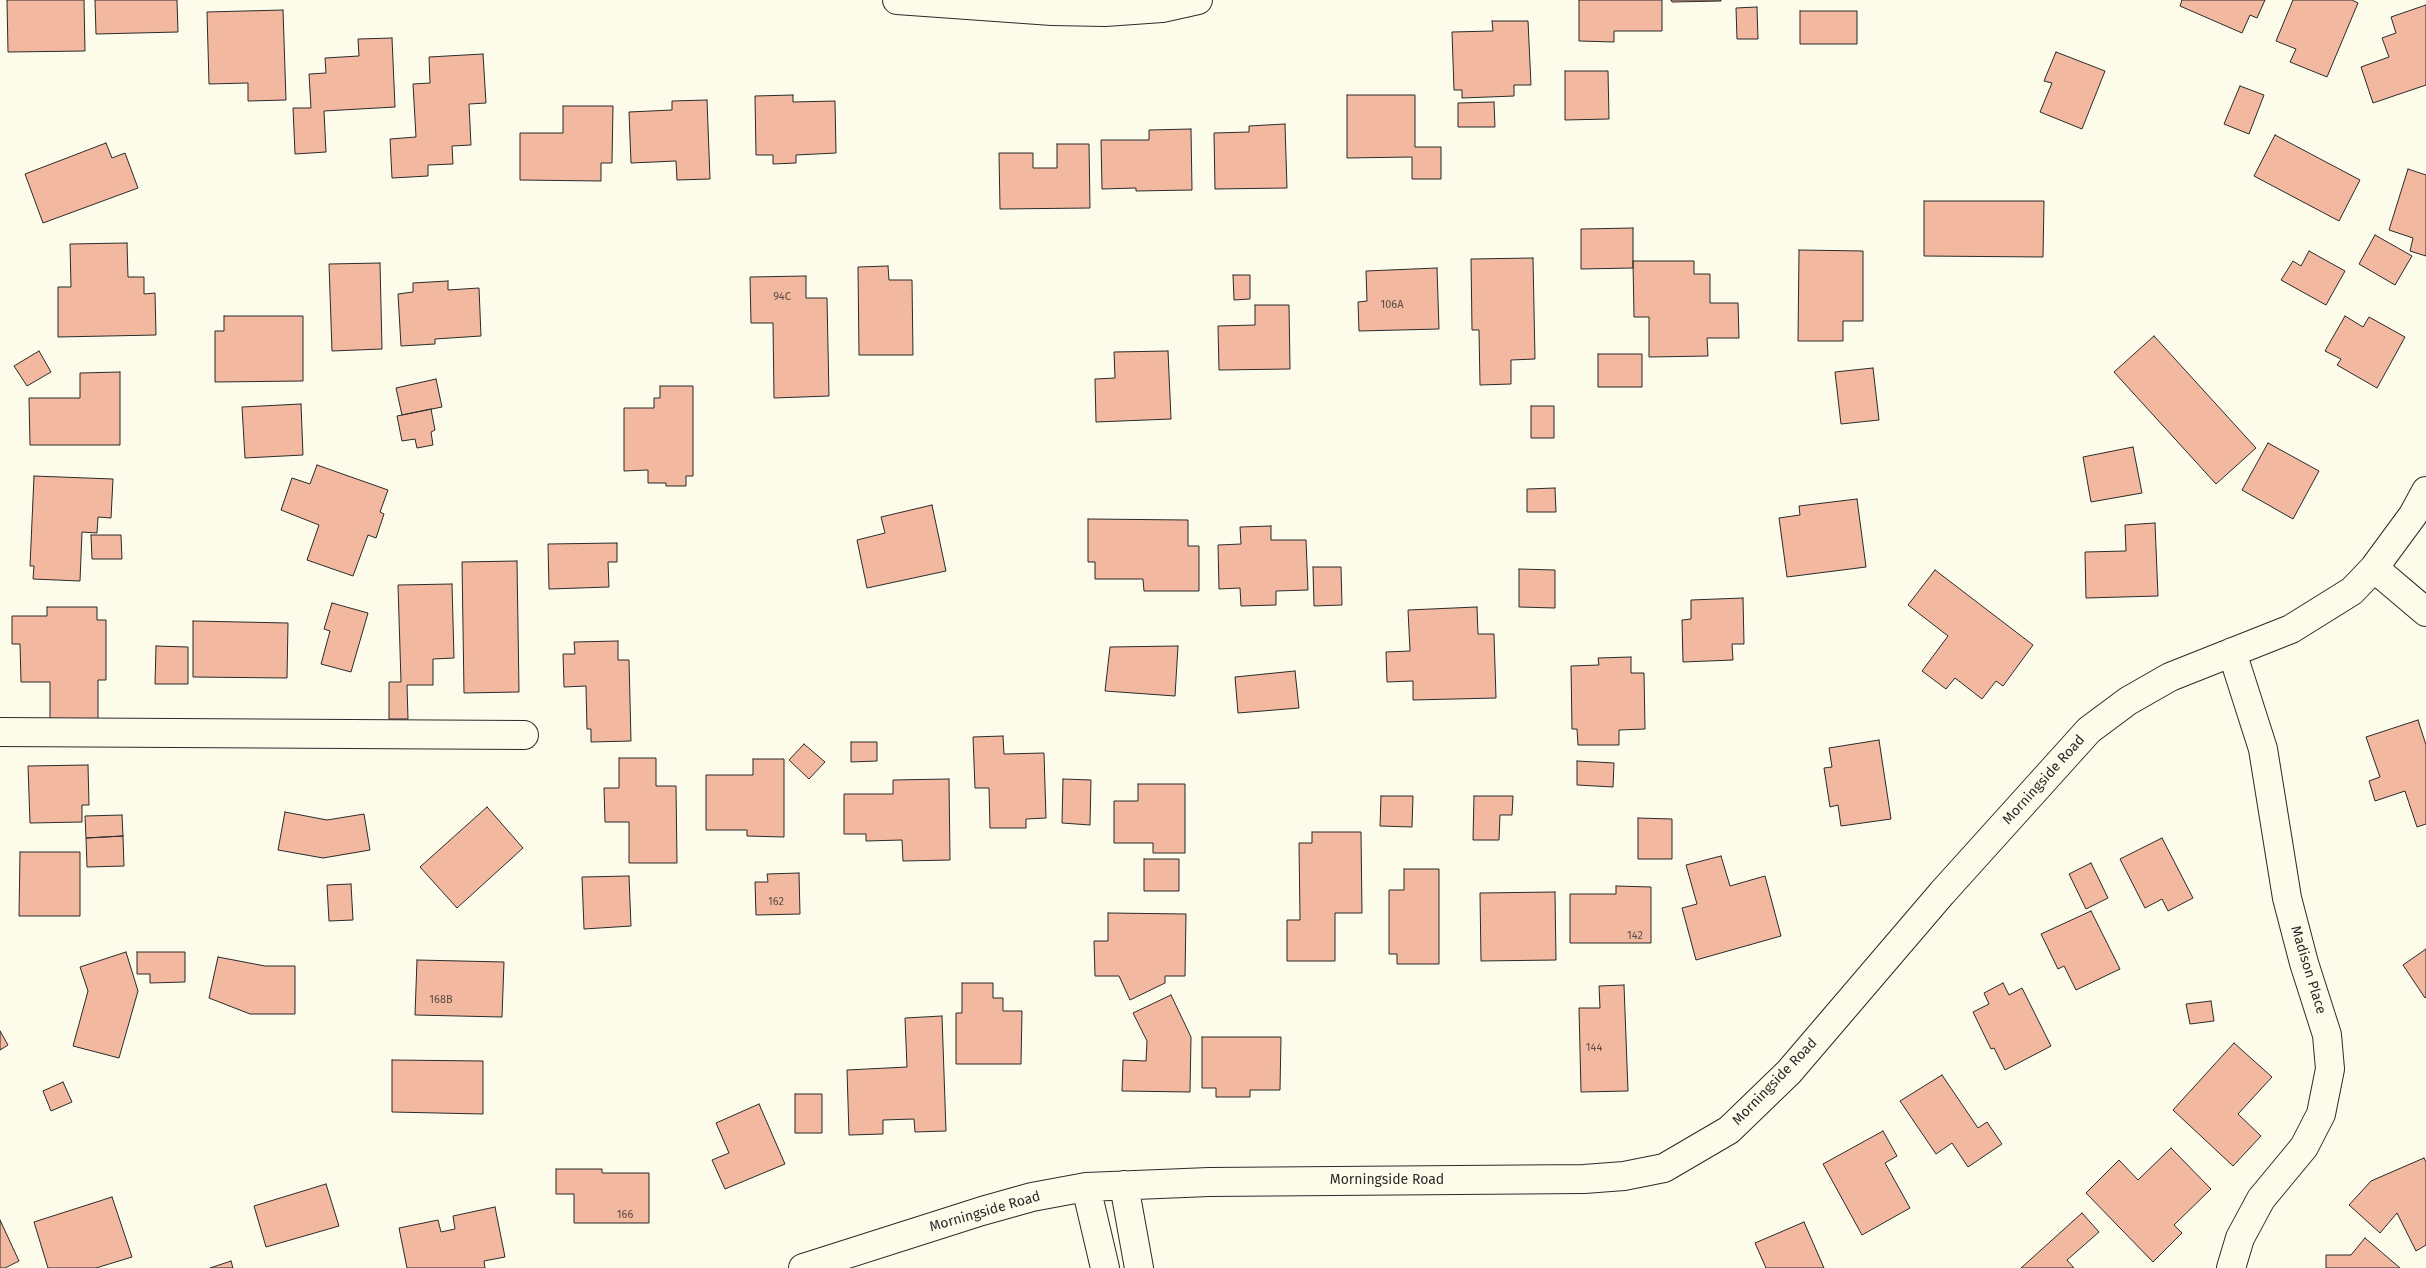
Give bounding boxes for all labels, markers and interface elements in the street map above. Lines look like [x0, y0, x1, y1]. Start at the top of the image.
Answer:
house number: 94C [773, 290, 791, 304]
house number: 106A [1380, 298, 1404, 312]
street label: Morningside Road [1999, 732, 2089, 828]
house number: 162 [768, 895, 784, 909]
street label: Madison Place [2287, 924, 2329, 1016]
house number: 142 [1627, 929, 1643, 943]
house number: 168B [429, 993, 453, 1007]
street label: Morningside Road [1729, 1035, 1821, 1129]
house number: 144 [1586, 1041, 1602, 1055]
street label: Morningside Road [1330, 1172, 1444, 1188]
street label: Morningside Road [928, 1188, 1042, 1236]
house number: 166 [617, 1208, 633, 1222]

